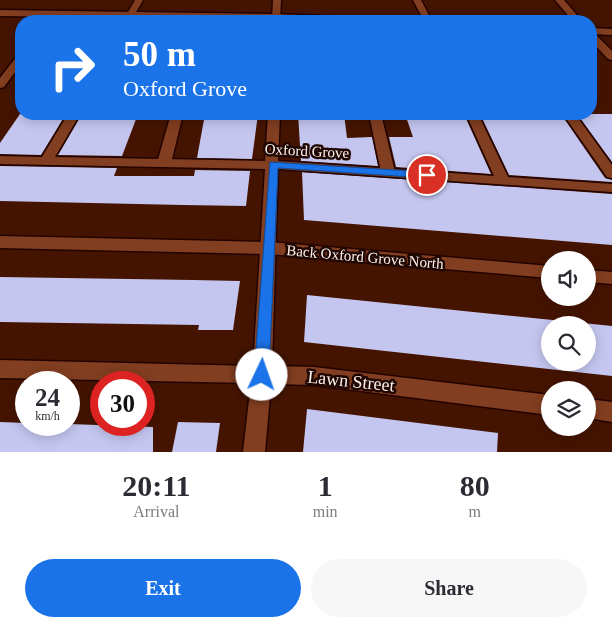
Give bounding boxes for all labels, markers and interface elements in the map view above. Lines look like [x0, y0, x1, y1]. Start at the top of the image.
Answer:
icon: right [40, 35, 105, 100]
text: 50 m [123, 35, 196, 74]
text: Oxford Grove [123, 76, 247, 101]
street label: Oxford Grove [264, 141, 350, 161]
pin [406, 154, 448, 196]
icon: arrive [413, 161, 441, 189]
street label: Back Oxford Grove North [286, 242, 445, 272]
map controls [541, 251, 596, 436]
button: sound [541, 251, 596, 306]
button: search [541, 316, 596, 371]
position arrow [235, 348, 287, 400]
street label: Lawn Street [306, 366, 396, 396]
speed limit sign: 30 [90, 371, 155, 436]
button: layers [541, 381, 596, 436]
text: 24 [35, 384, 60, 411]
text: km/h [35, 409, 60, 423]
text: 20:11 [122, 469, 191, 502]
text: 1 [318, 469, 333, 502]
text: 80 [460, 469, 490, 502]
text: Arrival [133, 503, 179, 520]
text: min [313, 503, 338, 520]
text: m [469, 503, 481, 520]
button: Exit [25, 559, 301, 617]
button: Share [311, 559, 587, 617]

